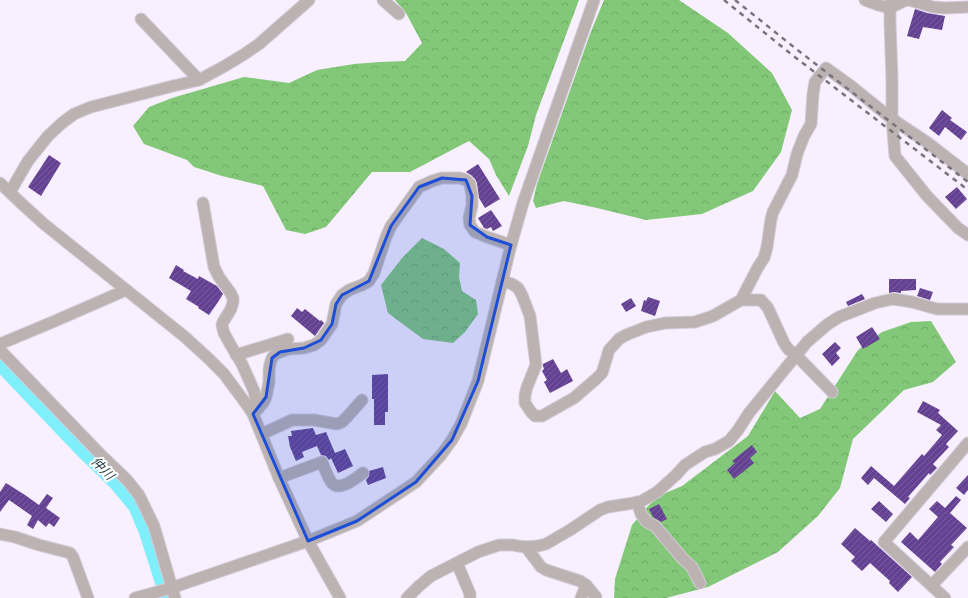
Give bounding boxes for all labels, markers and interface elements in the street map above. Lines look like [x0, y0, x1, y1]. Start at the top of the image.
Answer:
water label: 仲川 [87, 452, 120, 485]

